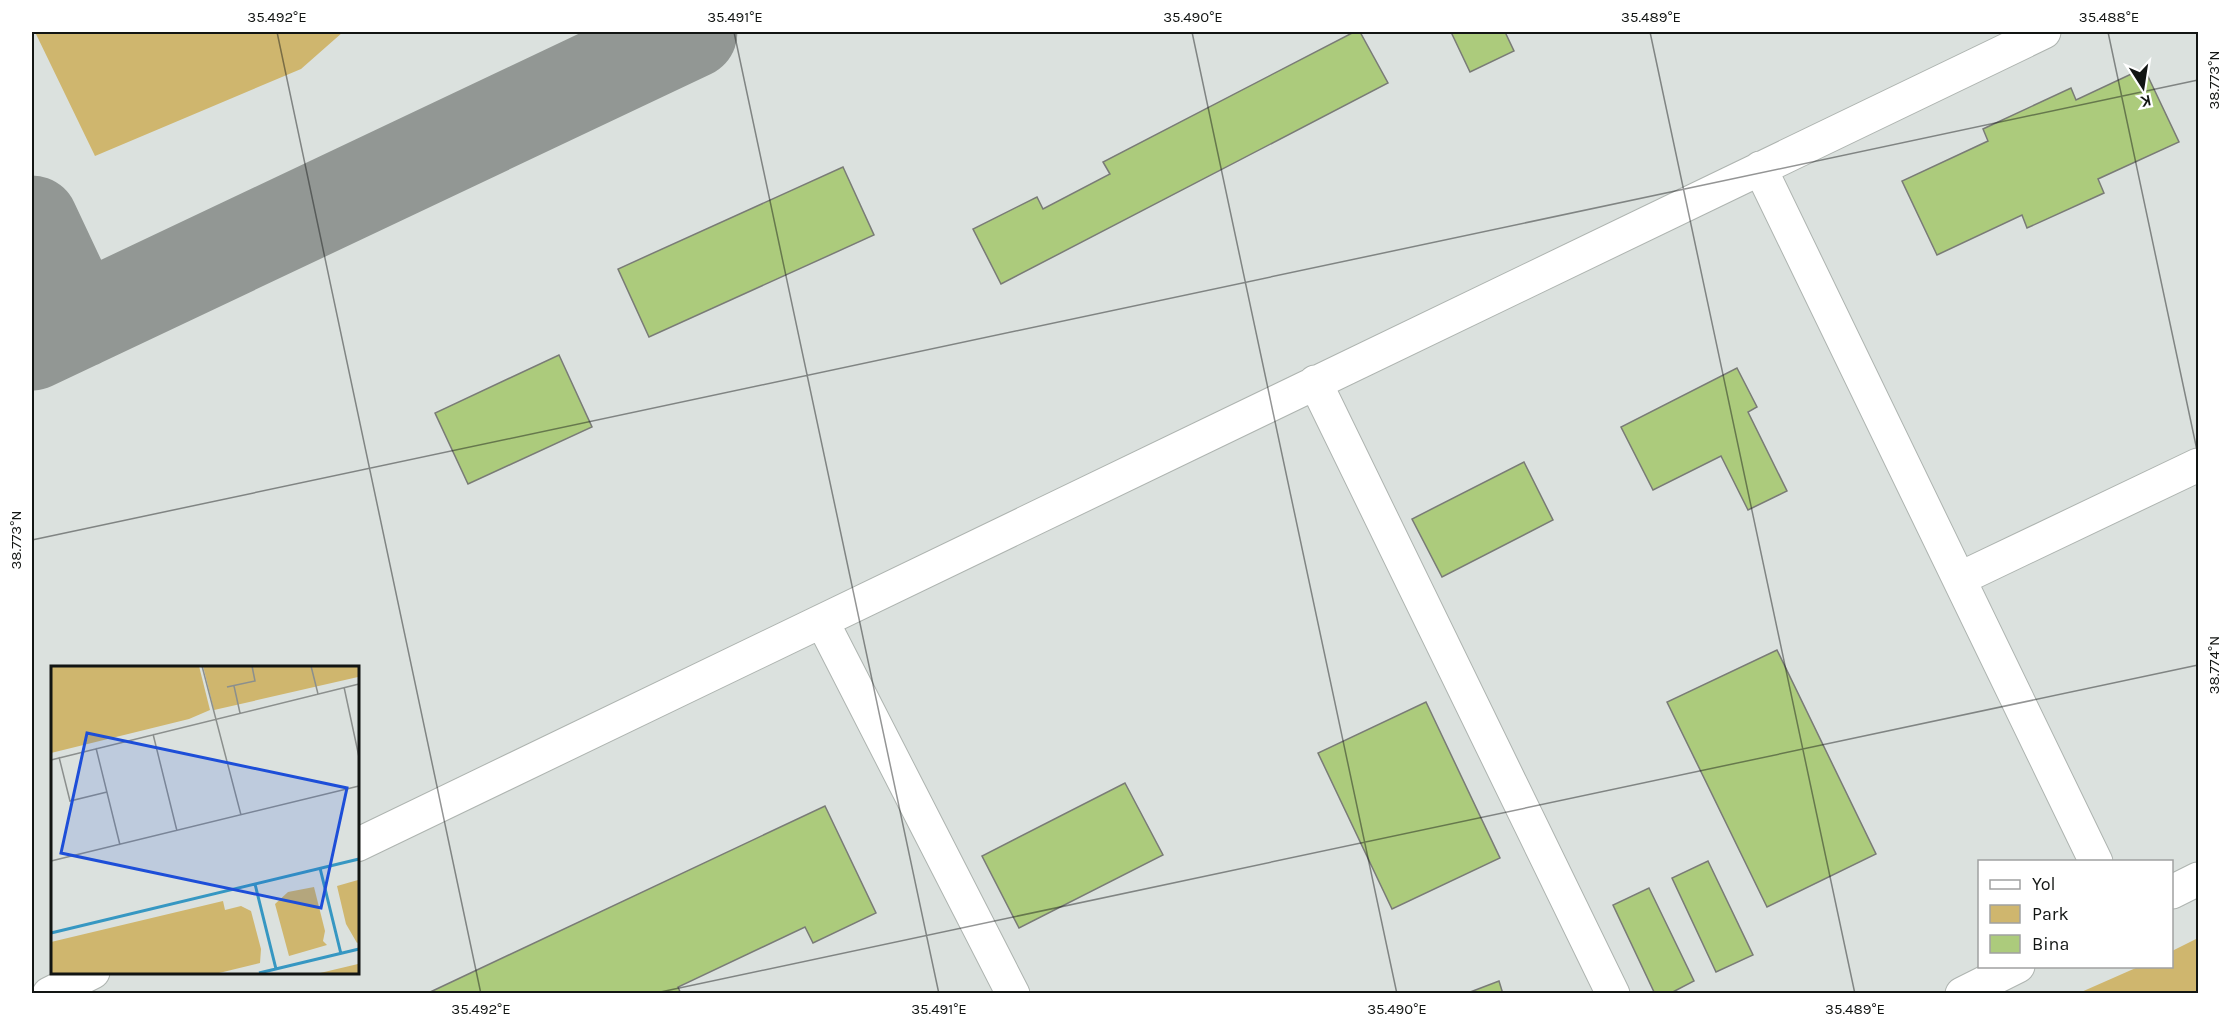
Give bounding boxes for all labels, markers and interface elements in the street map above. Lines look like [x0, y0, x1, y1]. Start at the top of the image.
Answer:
text: 35.492°E [247, 8, 307, 26]
text: 35.491°E [707, 8, 763, 26]
text: 35.490°E [1163, 8, 1223, 26]
text: 35.489°E [1621, 8, 1681, 26]
text: 35.488°E [2079, 8, 2139, 26]
text: 38.773°N [2205, 50, 2223, 110]
north arrow [2113, 57, 2173, 117]
text: K [2138, 91, 2153, 112]
text: 38.773°N [7, 510, 25, 570]
text: 38.774°N [2205, 636, 2223, 694]
inset map [51, 666, 358, 974]
legend [1978, 860, 2173, 968]
text: Yol [2032, 873, 2056, 895]
text: Park [2032, 903, 2069, 925]
text: Bina [2032, 933, 2069, 955]
text: 35.492°E [451, 1000, 511, 1018]
text: 35.491°E [911, 1000, 967, 1018]
text: 35.490°E [1367, 1000, 1427, 1018]
text: 35.489°E [1825, 1000, 1885, 1018]

